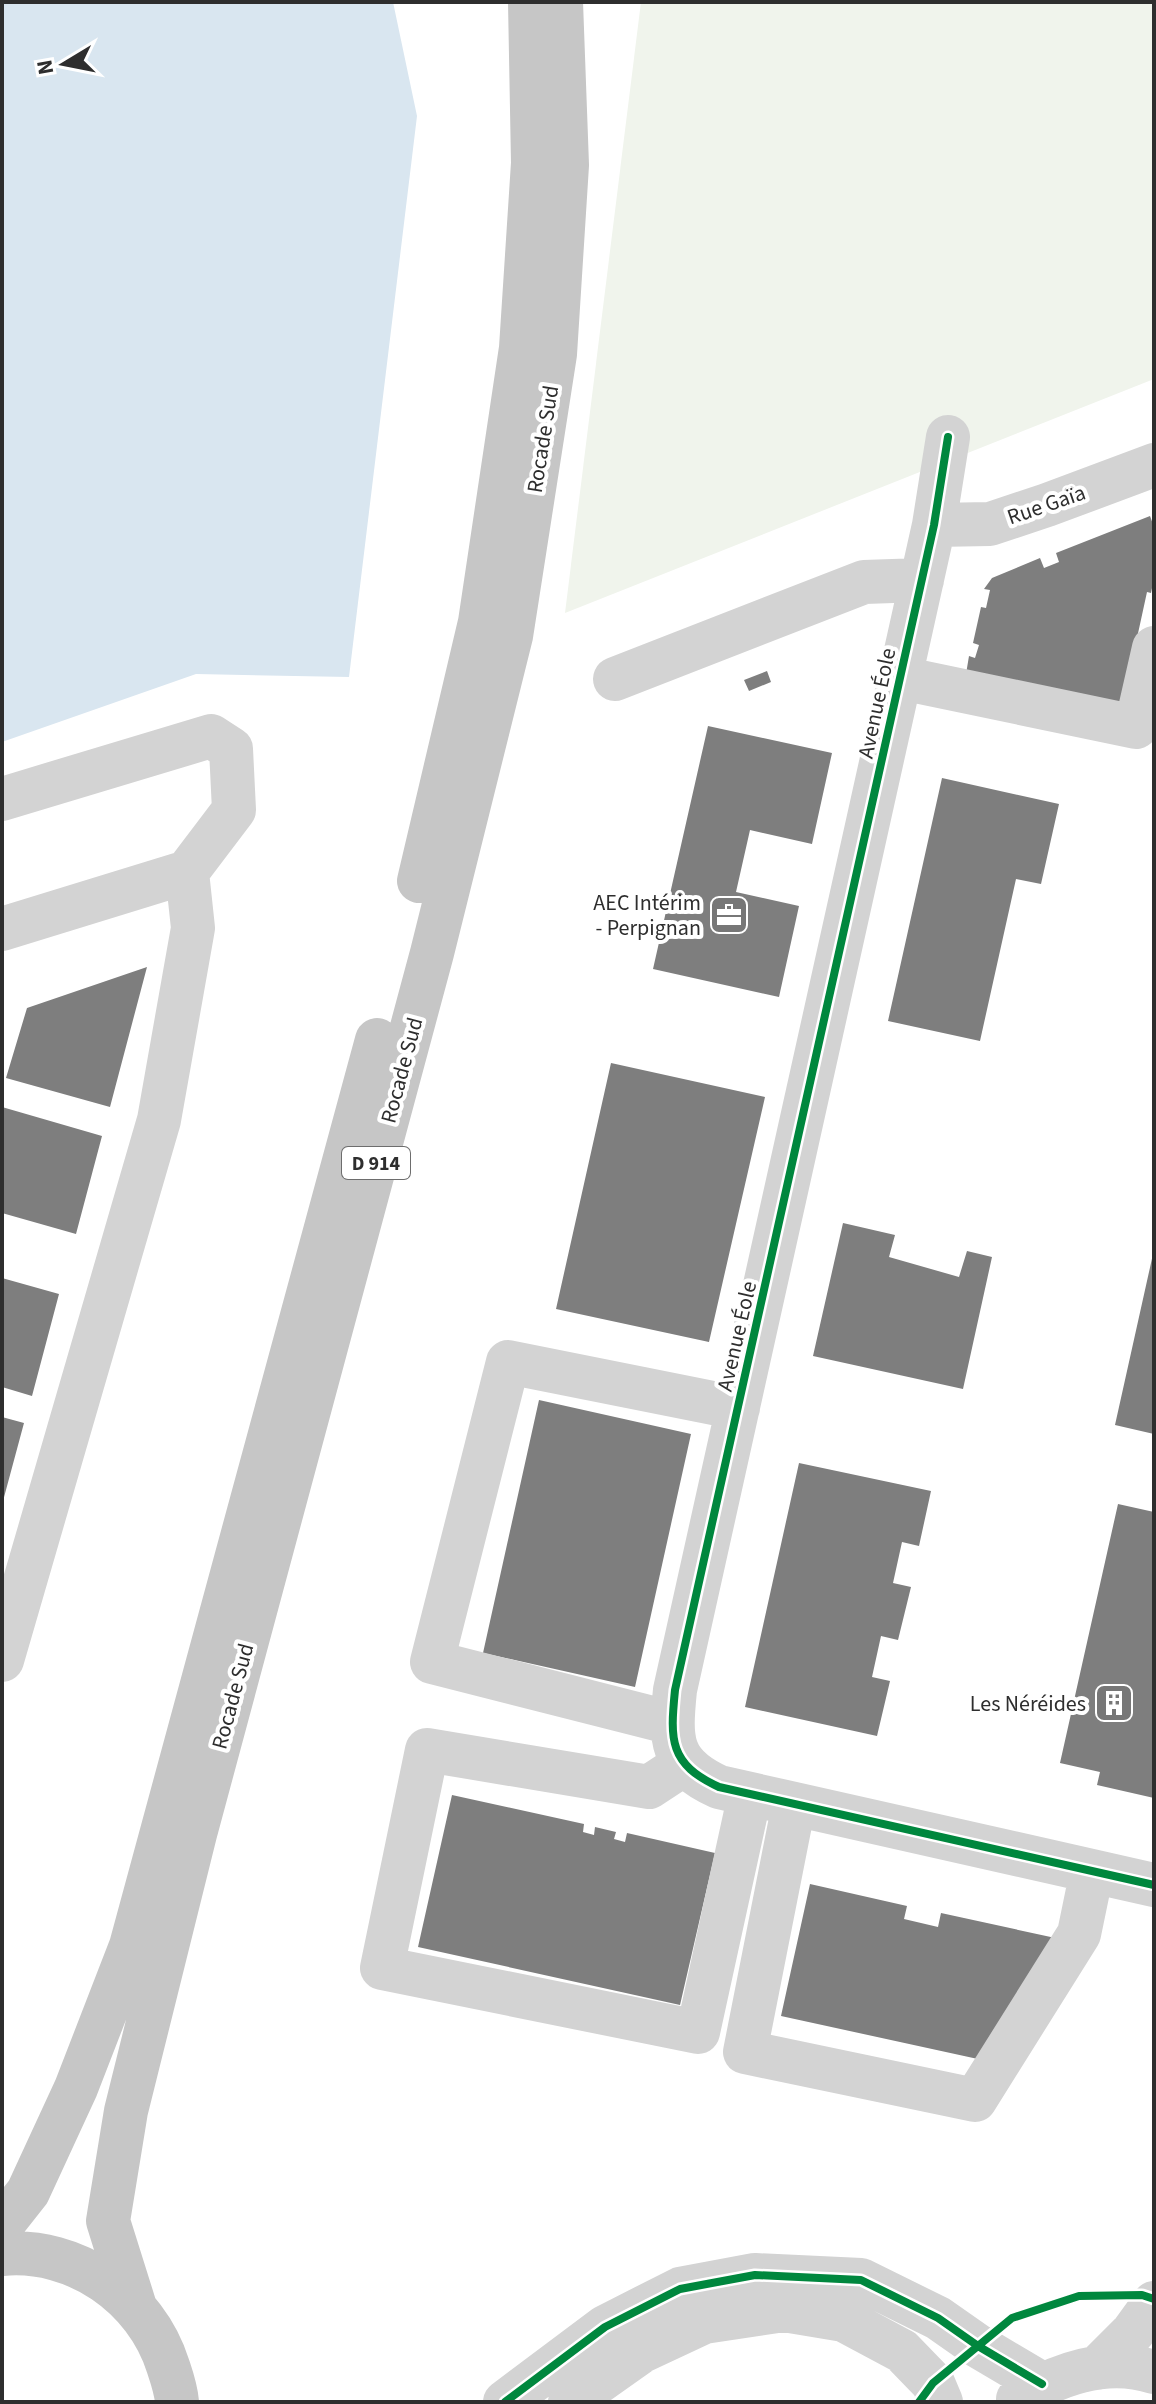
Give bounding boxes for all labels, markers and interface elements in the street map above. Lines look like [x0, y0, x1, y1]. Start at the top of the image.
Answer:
north arrow [24, 24, 104, 104]
text: N [28, 57, 62, 77]
street label: Rocade Sud [519, 383, 567, 495]
street label: Rue Gaïa [1003, 477, 1090, 533]
street label: Avenue Éole [850, 645, 904, 761]
place label: AEC Intérim - Perpignan [593, 887, 701, 944]
office icon: AEC Intérim - Perpignan [708, 894, 750, 936]
street label: Rocade Sud [372, 1014, 431, 1127]
road number: D 914 [342, 1147, 410, 1179]
street label: Avenue Éole [709, 1278, 765, 1394]
street label: Rocade Sud [203, 1640, 262, 1753]
building icon: Les Néréides [1093, 1682, 1135, 1724]
place label: Les Néréides [970, 1688, 1086, 1720]

